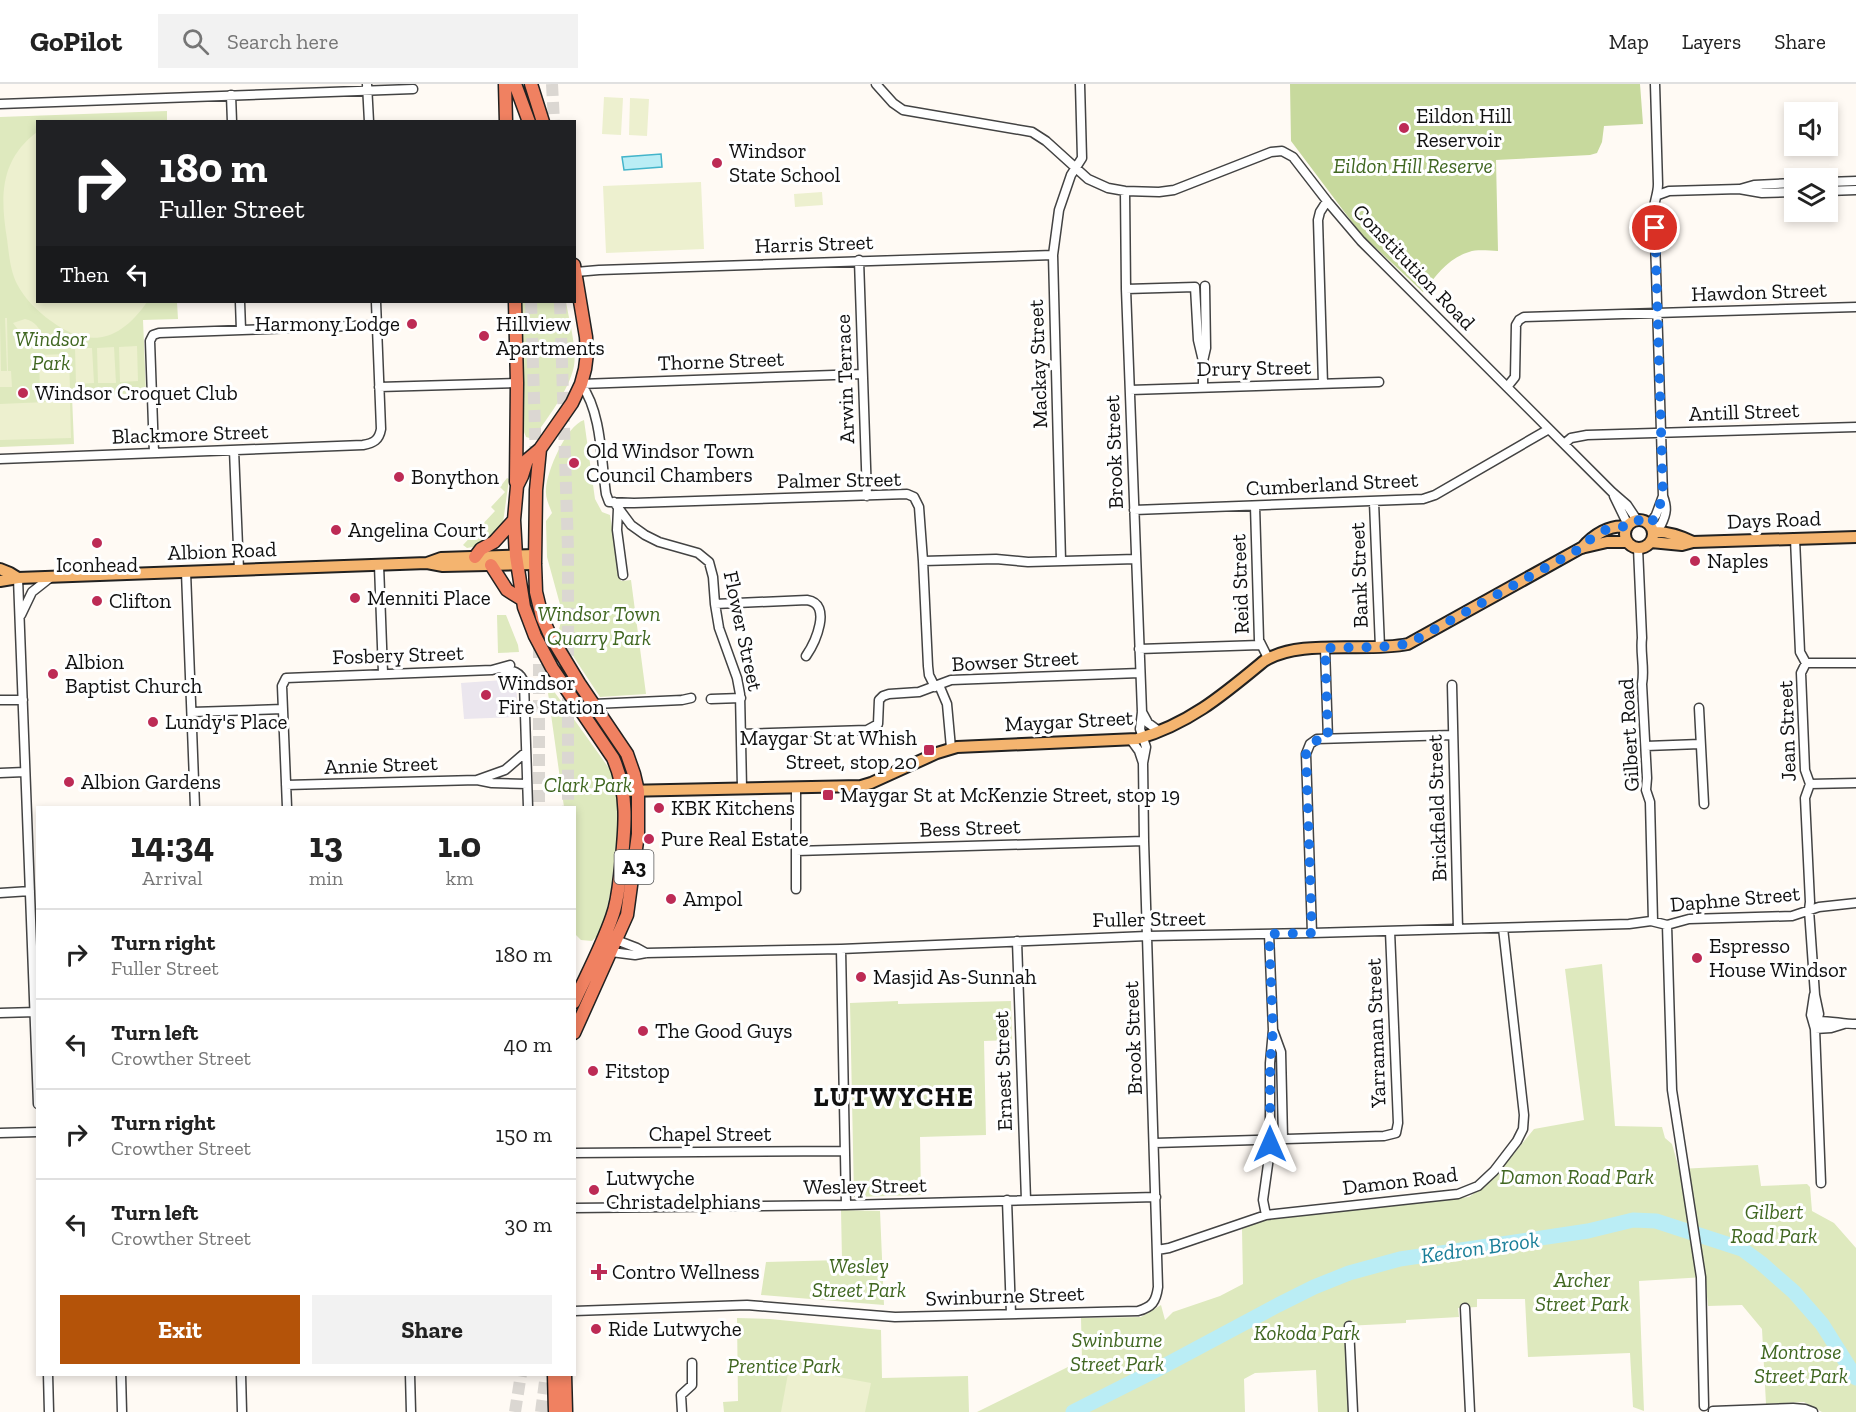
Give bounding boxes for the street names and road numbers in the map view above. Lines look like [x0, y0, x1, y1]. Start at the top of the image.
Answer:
street label: Constitution Road [1348, 199, 1481, 335]
street label: Harris Street [754, 229, 874, 258]
street label: Hawdon Street [1691, 277, 1827, 306]
street label: Mackay Street [1023, 299, 1052, 429]
street label: Arwin Terrace [830, 314, 859, 444]
street label: Thorne Street [657, 346, 785, 375]
street label: Drury Street [1197, 354, 1312, 381]
street label: Brook Street [1099, 394, 1128, 509]
street label: Antill Street [1688, 397, 1800, 426]
street label: Blackmore Street [111, 418, 269, 449]
street label: Palmer Street [777, 466, 902, 493]
street label: Cumberland Street [1245, 466, 1419, 501]
street label: Days Road [1727, 505, 1822, 534]
street label: Bank Street [1344, 521, 1373, 628]
street label: Reid Street [1225, 533, 1254, 634]
street label: Albion Road [167, 536, 277, 565]
street label: Flower Street [719, 569, 768, 693]
street label: Fosbery Street [332, 640, 464, 669]
street label: Bowser Street [951, 645, 1079, 676]
street label: Gilbert Road [1613, 677, 1644, 792]
street label: Jean Street [1772, 680, 1801, 782]
street label: Maygar Street [1004, 705, 1134, 736]
street label: Brickfield Street [1421, 734, 1452, 882]
street label: Annie Street [324, 750, 438, 779]
street label: Bess Street [919, 813, 1021, 842]
road number: A3 [614, 850, 654, 884]
street label: Daphne Street [1669, 880, 1801, 917]
street label: Fuller Street [1092, 905, 1206, 932]
street label: Yarraman Street [1360, 958, 1391, 1109]
street label: Brook Street [1118, 980, 1147, 1095]
street label: Ernest Street [988, 1010, 1017, 1132]
street label: Chapel Street [649, 1121, 771, 1146]
street label: Damon Road [1341, 1161, 1459, 1200]
street label: Wesley Street [803, 1172, 927, 1199]
street label: Swinburne Street [925, 1280, 1085, 1311]

